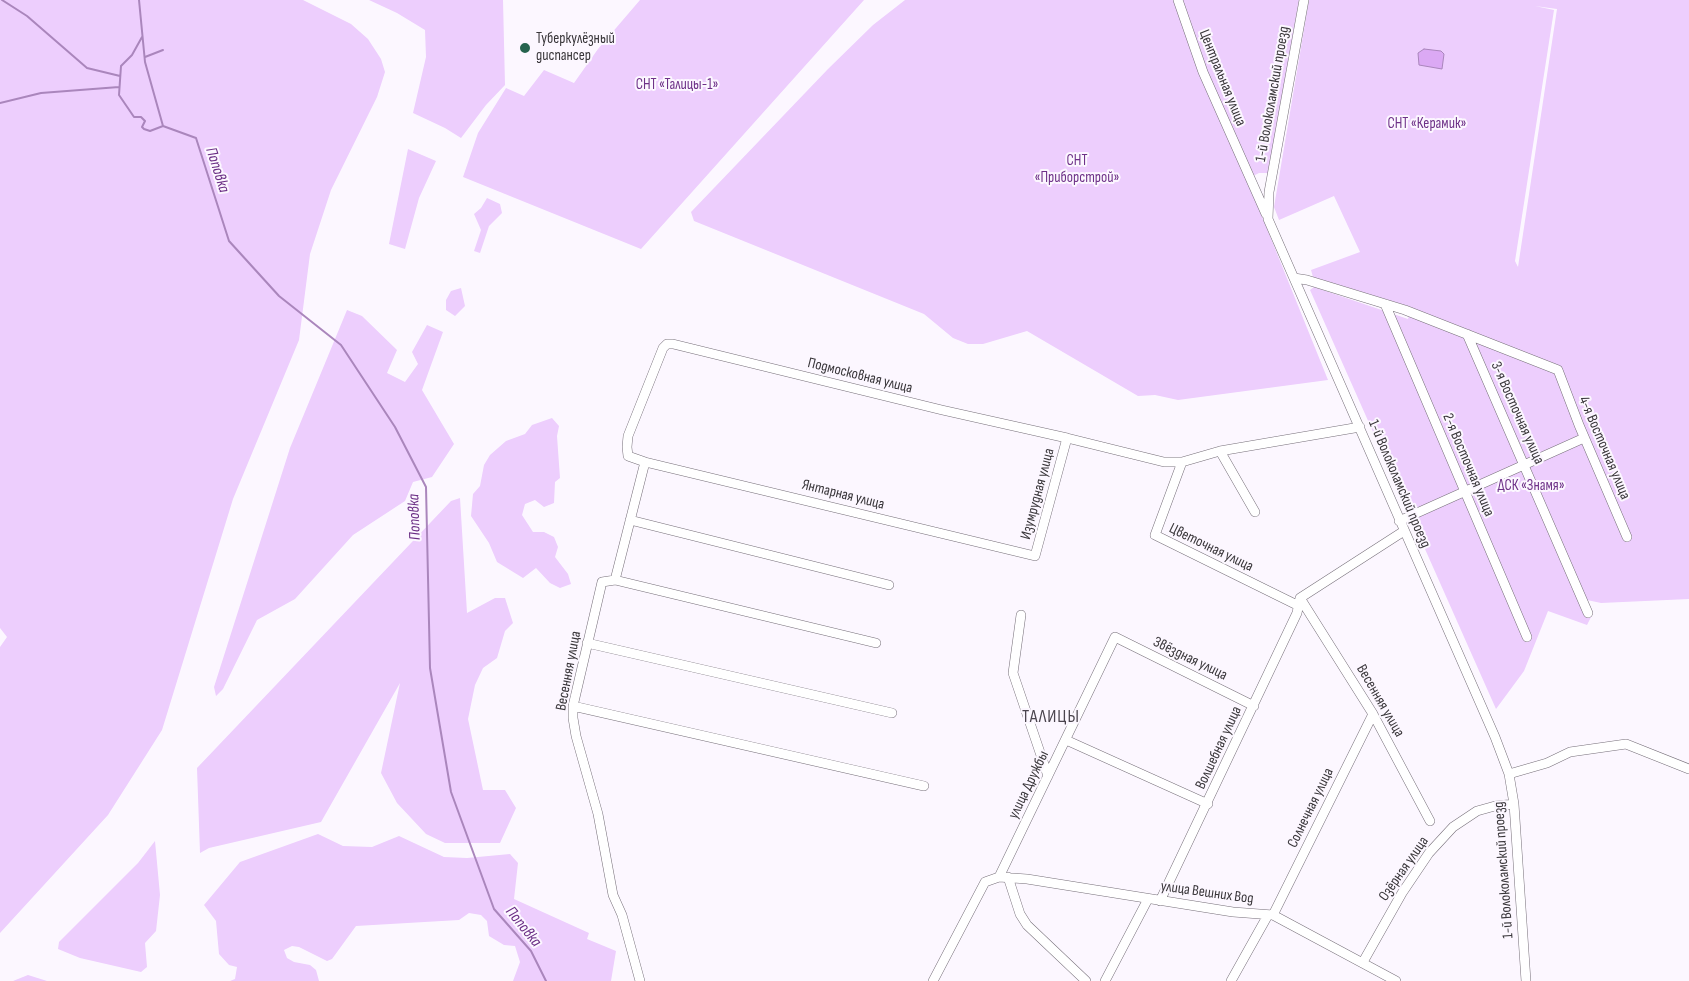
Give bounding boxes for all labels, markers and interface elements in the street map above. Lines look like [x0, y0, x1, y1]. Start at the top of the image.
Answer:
street label: 1-й Волоколамский проезд [1252, 25, 1294, 163]
street label: Центральная улица [1195, 27, 1249, 129]
place label: Туберкулёзный диспансер [536, 30, 615, 65]
marker: Туберкулёзный диспансер [518, 41, 532, 55]
park label: СНТ «Талицы-1» [636, 76, 718, 94]
park label: СНТ «Керамик» [1387, 115, 1467, 133]
water label: Поповка [201, 145, 233, 195]
park label: СНТ «Приборстрой» [1035, 152, 1119, 187]
street label: Подмосковная улица [806, 354, 914, 398]
street label: 3-я Восточная улица [1486, 359, 1548, 467]
street label: 4-я Восточная улица [1574, 394, 1634, 502]
street label: 2-я Восточная улица [1438, 411, 1498, 519]
street label: 1-й Волоколамский проезд [1364, 417, 1434, 551]
street label: Изумрудная улица [1017, 446, 1059, 542]
street label: Янтарная улица [800, 476, 886, 514]
park label: ДСК «Знамя» [1497, 477, 1565, 495]
water label: Поповка [405, 493, 425, 541]
street label: Цветочная улица [1166, 520, 1256, 576]
street label: Весенняя улица [552, 630, 586, 712]
street label: Звёздная улица [1150, 633, 1230, 685]
street label: Весенняя улица [1352, 662, 1408, 740]
street label: Волшебная улица [1192, 704, 1246, 792]
district label: ТАЛИЦЫ [1021, 706, 1081, 728]
street label: улица Дружбы [1005, 748, 1053, 822]
street label: Солнечная улица [1284, 765, 1338, 851]
street label: 1-й Волоколамский проезд [1490, 801, 1518, 939]
street label: Озёрная улица [1375, 833, 1433, 905]
street label: улица Вешних Вод [1159, 878, 1255, 908]
water label: Поповка [501, 903, 545, 951]

